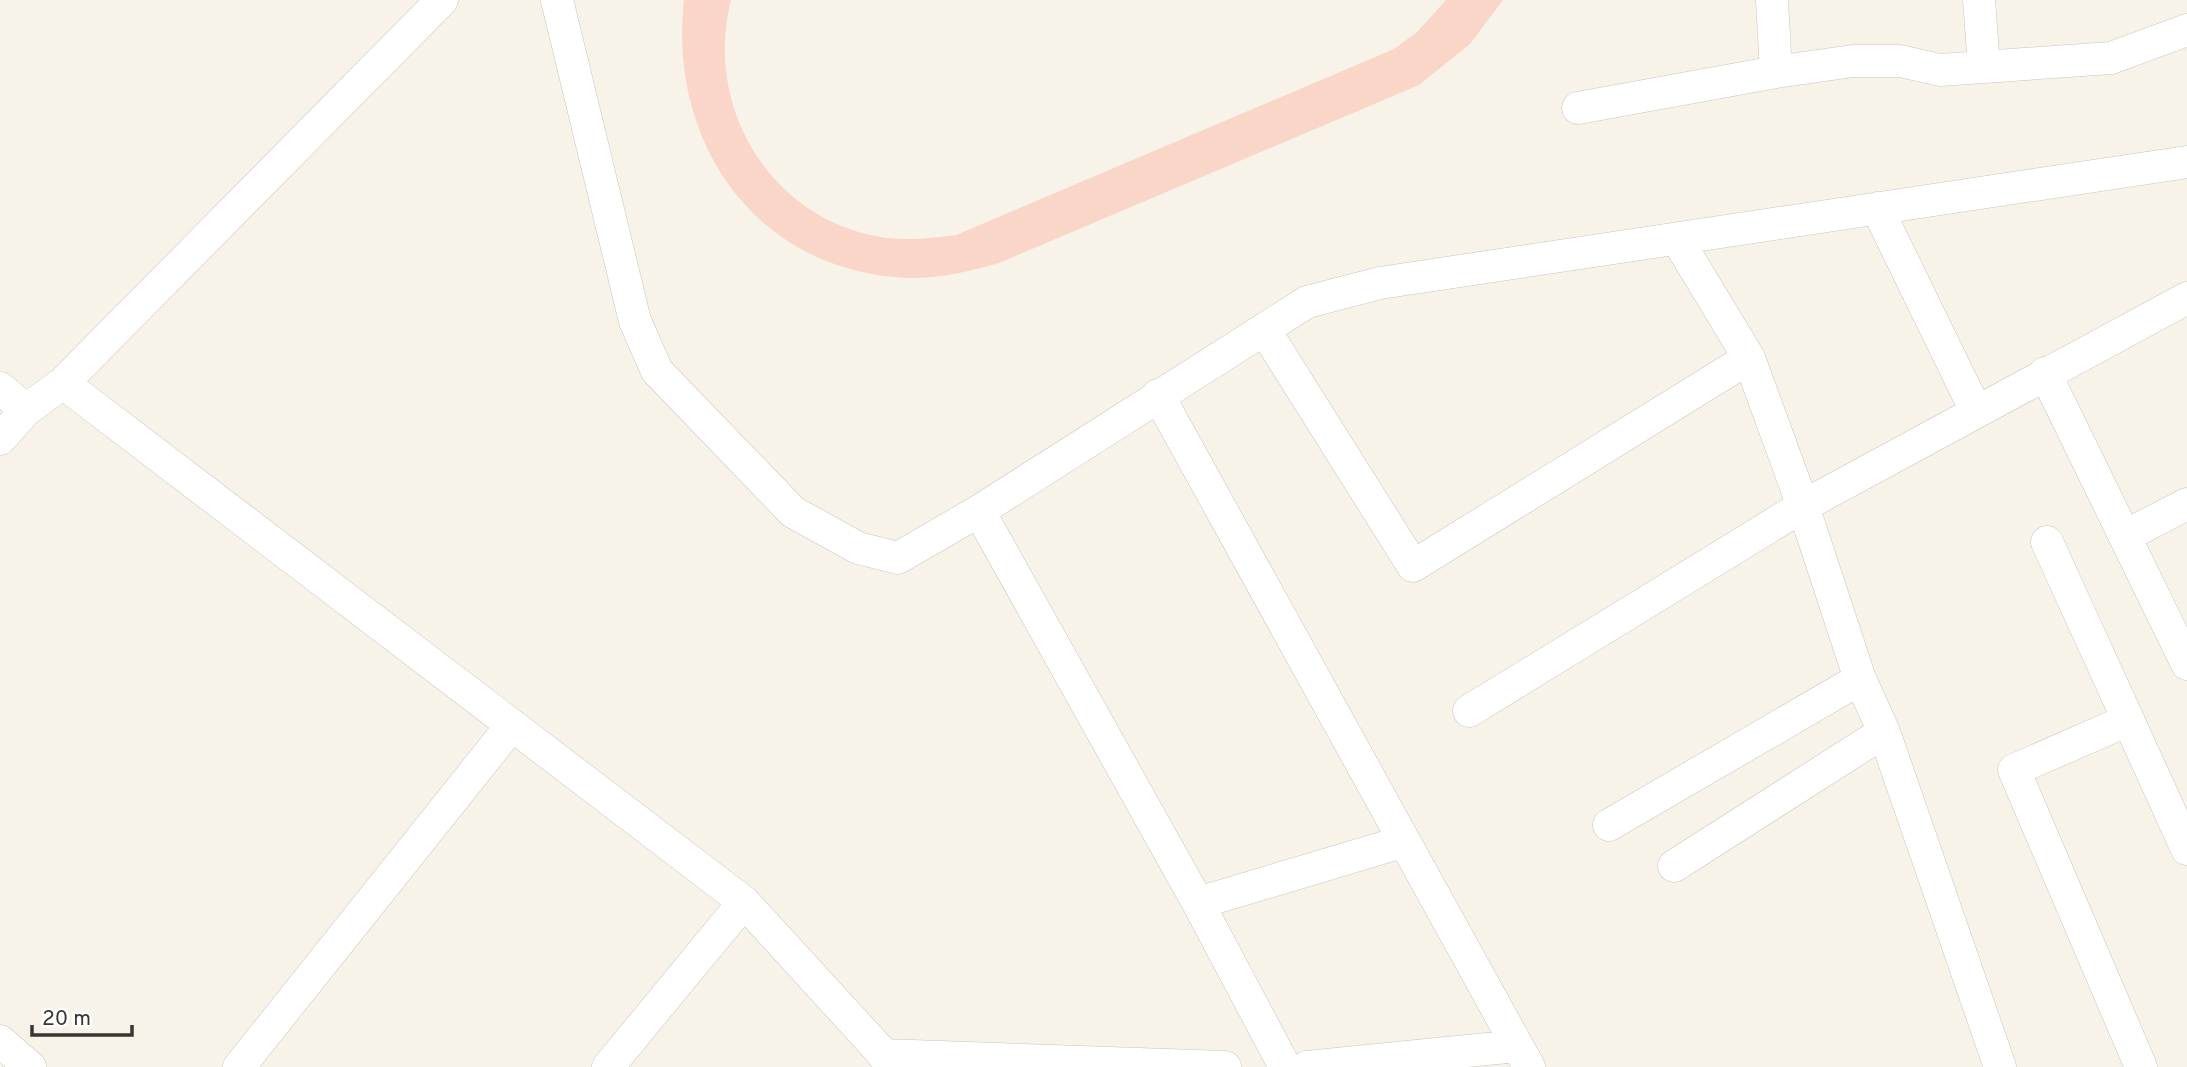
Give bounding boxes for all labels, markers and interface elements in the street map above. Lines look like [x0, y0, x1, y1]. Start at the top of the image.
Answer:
scale bar [32, 993, 131, 1038]
text: 20 m [42, 1006, 91, 1033]

